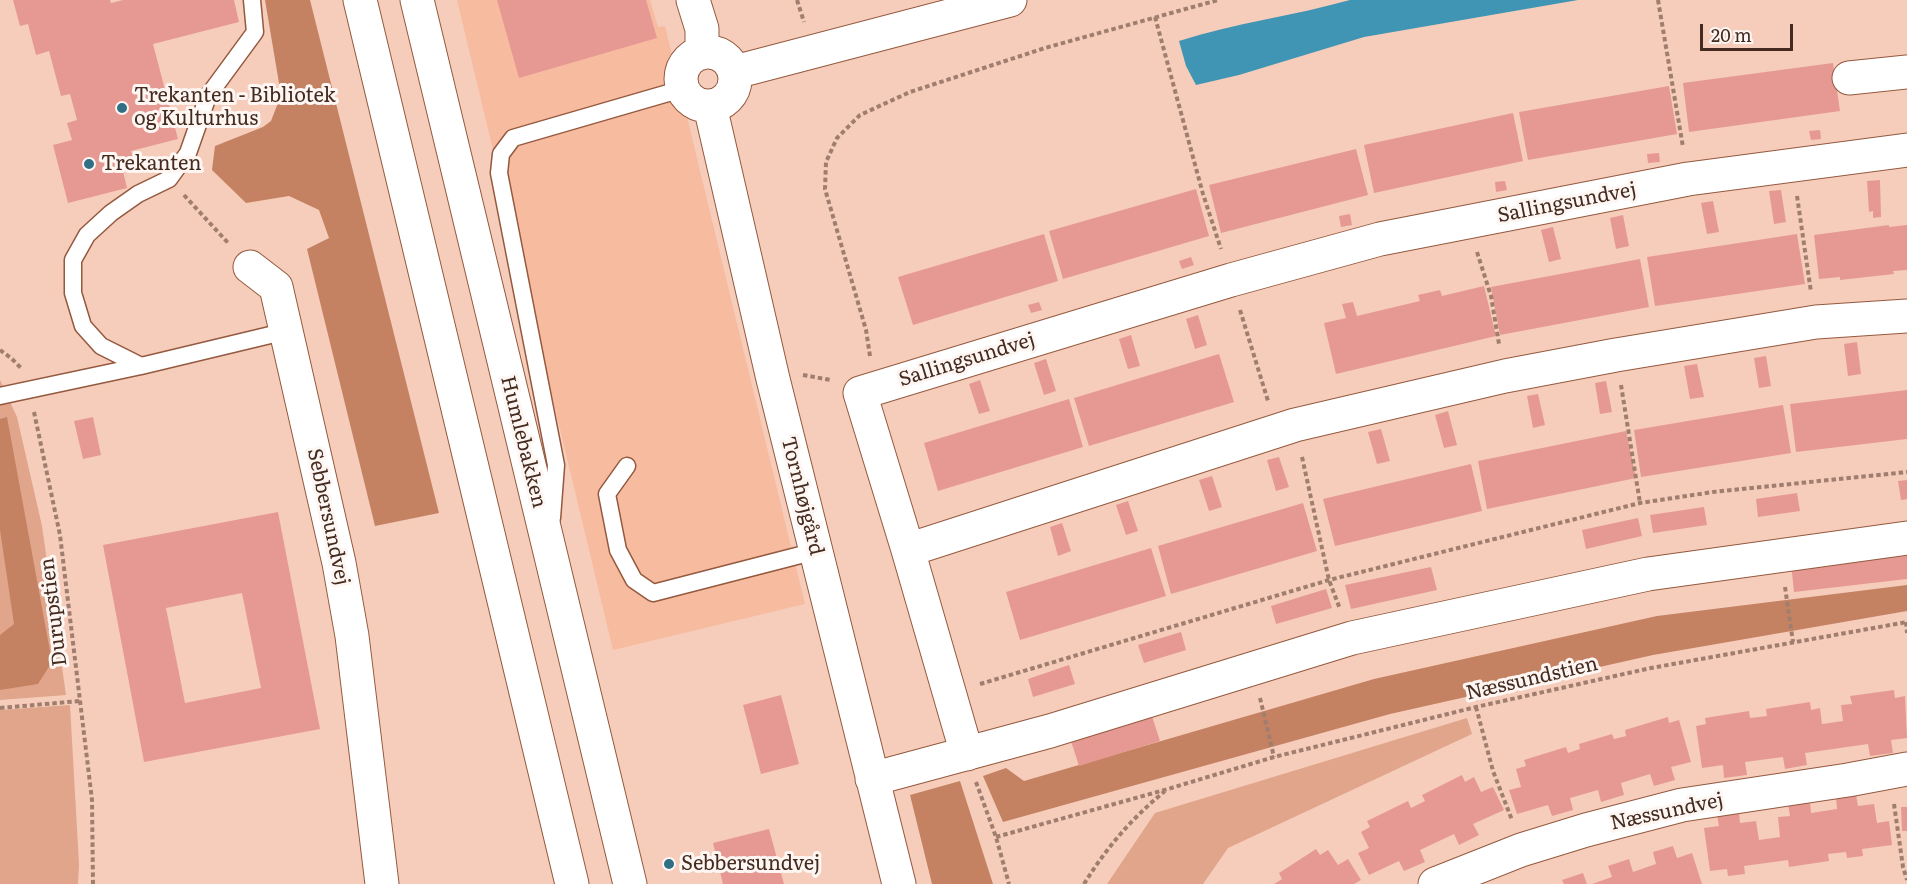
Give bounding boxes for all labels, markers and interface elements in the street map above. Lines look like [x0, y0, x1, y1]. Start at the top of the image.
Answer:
scale bar [1703, 12, 1796, 50]
text: 20 m [1711, 21, 1752, 48]
place label: Trekanten - Bibliotek og Kulturhus [134, 84, 336, 131]
marker: Trekanten - Bibliotek og Kulturhus [115, 101, 129, 115]
place label: Trekanten [101, 152, 201, 176]
marker: Trekanten [82, 157, 96, 171]
street label: Sallingsundvej [1496, 178, 1638, 228]
street label: Sallingsundvej [896, 328, 1038, 392]
street label: Humlebakken [495, 373, 551, 511]
street label: Tornhøjgård [776, 434, 828, 558]
street label: Sebbersundvej [302, 446, 354, 588]
street label: Durupstien [35, 556, 73, 668]
street label: Næssundstien [1464, 652, 1600, 706]
street label: Næssundvej [1608, 788, 1726, 836]
place label: Sebbersundvej [681, 852, 820, 876]
marker: Sebbersundvej [662, 857, 676, 871]

